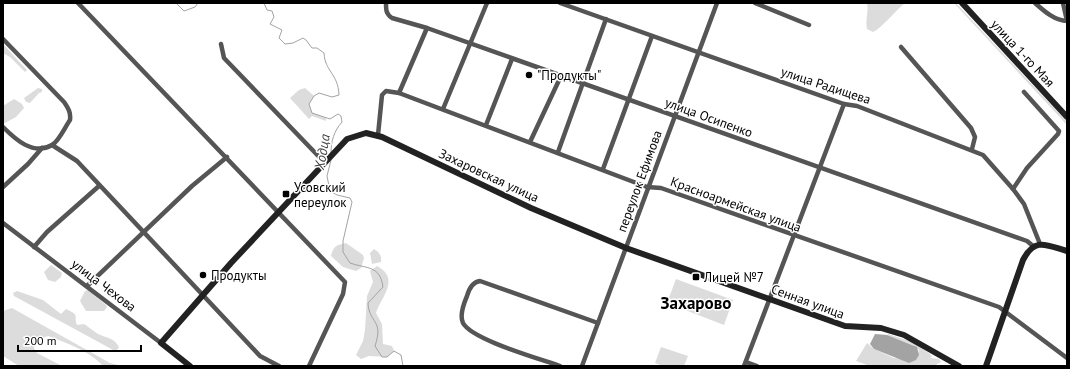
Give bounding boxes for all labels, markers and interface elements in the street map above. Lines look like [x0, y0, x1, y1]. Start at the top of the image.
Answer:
street label: улица 1-го Мая [987, 16, 1058, 91]
street label: улица Радищева [779, 63, 873, 108]
place label: "Продукты" [537, 67, 601, 84]
marker: "Продукты" [524, 70, 534, 80]
street label: улица Осипенко [663, 94, 755, 141]
street label: переулок Ефимова [613, 128, 666, 234]
water label: Ходца [310, 133, 334, 172]
street label: Захаровская улица [436, 145, 541, 206]
street label: Красноармейская улица [668, 173, 804, 236]
place label: Усовский переулок [294, 179, 347, 211]
marker: Усовский переулок [281, 189, 291, 199]
street label: улица Чехова [68, 255, 140, 315]
place label: Продукты [211, 267, 267, 284]
place label: Лицей №7 [703, 269, 764, 286]
marker: Продукты [198, 270, 208, 280]
marker: Лицей №7 [691, 272, 701, 282]
street label: Сенная улица [769, 280, 847, 323]
district label: Захарово [661, 292, 731, 314]
scale bar [18, 327, 141, 353]
text: 200 m [24, 333, 57, 348]

